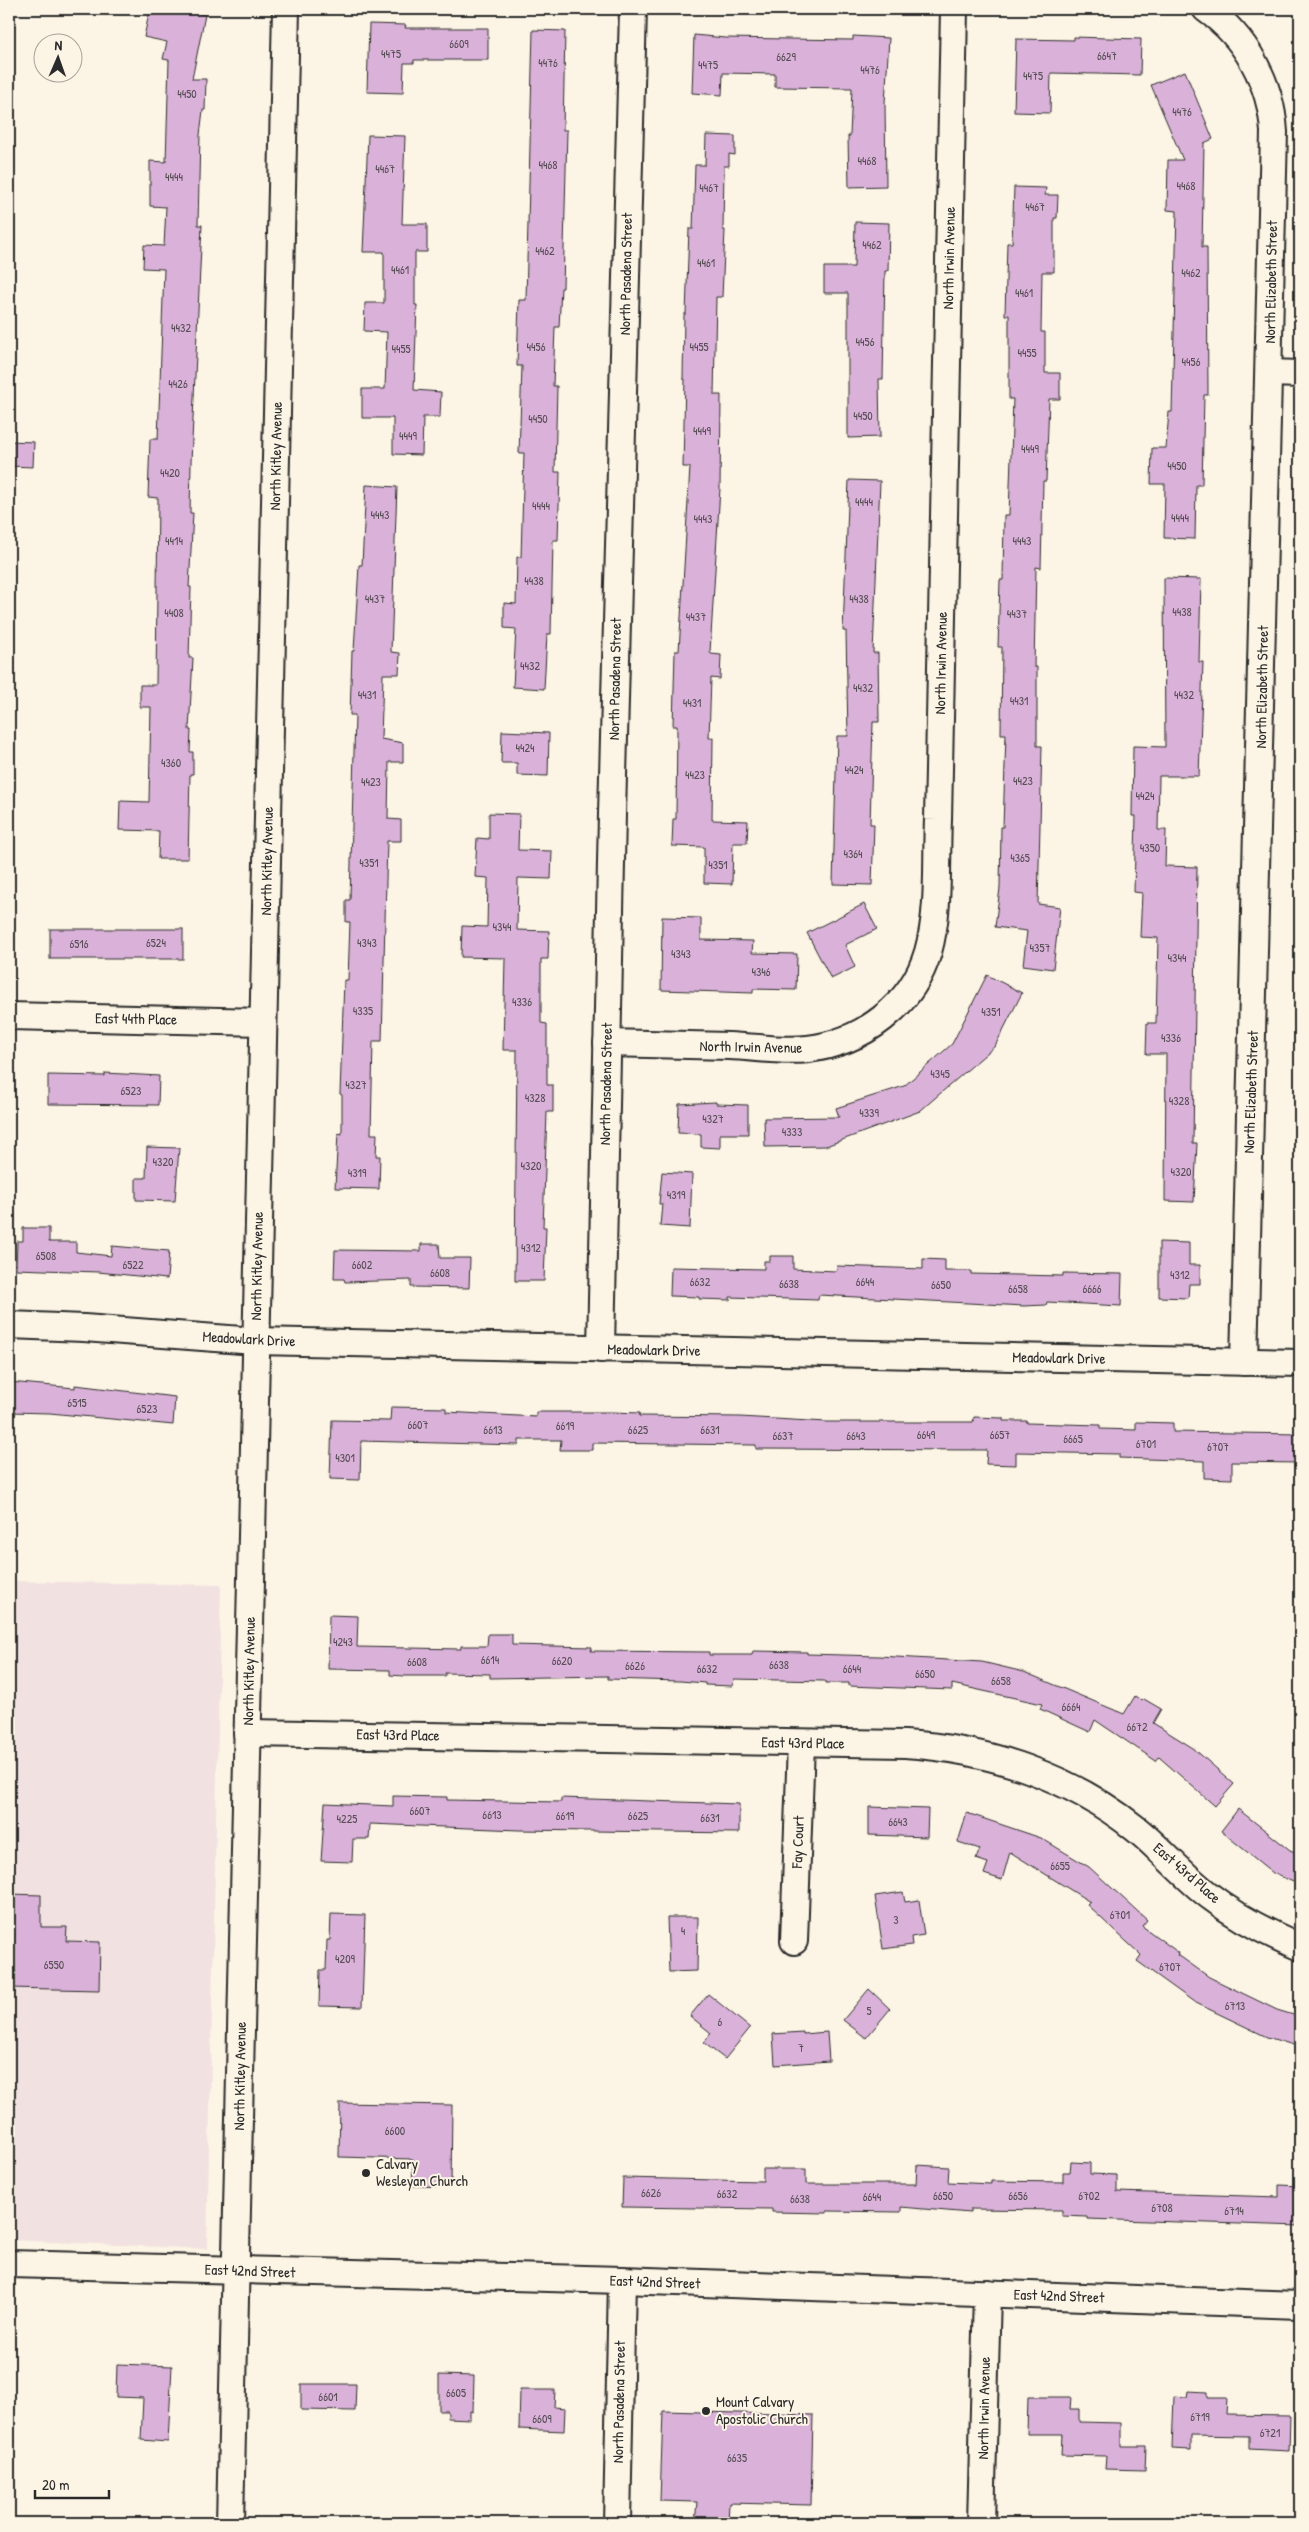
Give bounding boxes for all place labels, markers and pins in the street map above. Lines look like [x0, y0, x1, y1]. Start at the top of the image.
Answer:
place label: Calvary Wesleyan Church [376, 2153, 468, 2191]
marker: Calvary Wesleyan Church [360, 2167, 372, 2179]
place label: Mount Calvary Apostolic Church [716, 2391, 808, 2429]
marker: Mount Calvary Apostolic Church [700, 2405, 712, 2417]

